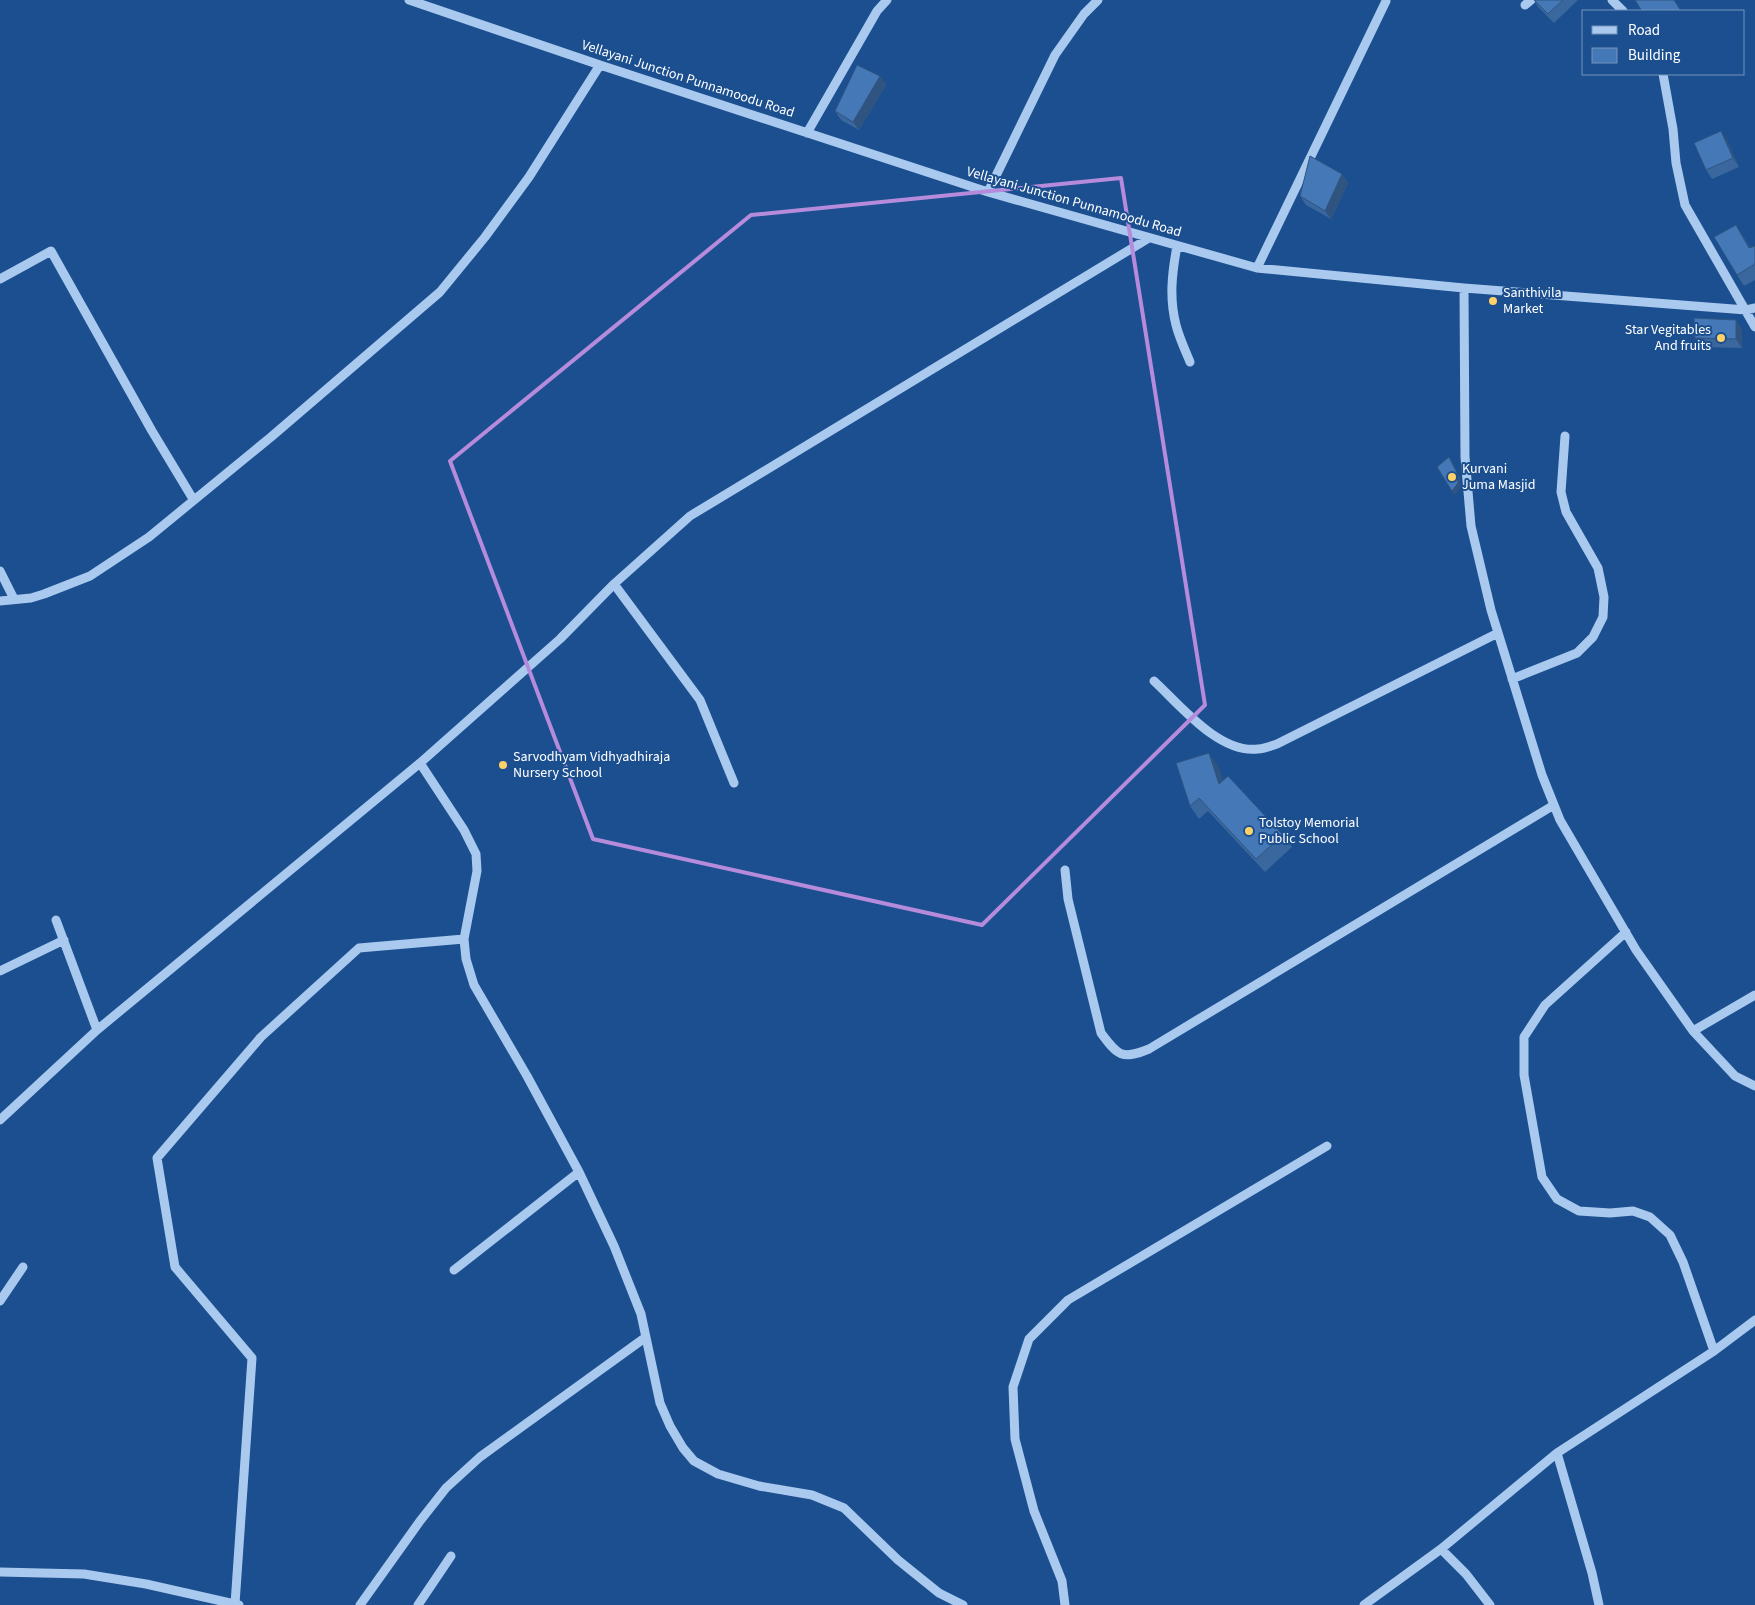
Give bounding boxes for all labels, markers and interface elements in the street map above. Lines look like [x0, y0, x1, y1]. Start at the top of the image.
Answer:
legend [1582, 10, 1745, 75]
text: Road [1628, 20, 1660, 41]
street label: Vellayani Junction Punnamoodu Road [579, 35, 797, 123]
text: Building [1628, 45, 1681, 66]
street label: Vellayani Junction Punnamoodu Road [964, 162, 1184, 242]
place label: Santhivila Market [1503, 283, 1562, 319]
marker: Santhivila Market [1487, 295, 1499, 307]
place label: Star Vegitables And fruits [1625, 320, 1711, 356]
marker: Star Vegitables And fruits [1715, 332, 1727, 344]
place label: Kurvani Juma Masjid [1462, 459, 1536, 495]
marker: Kurvani Juma Masjid [1446, 471, 1458, 483]
place label: Sarvodhyam Vidhyadhiraja Nursery School [513, 747, 670, 783]
marker: Sarvodhyam Vidhyadhiraja Nursery School [497, 759, 509, 771]
place label: Tolstoy Memorial Public School [1259, 813, 1359, 849]
marker: Tolstoy Memorial Public School [1243, 825, 1255, 837]

